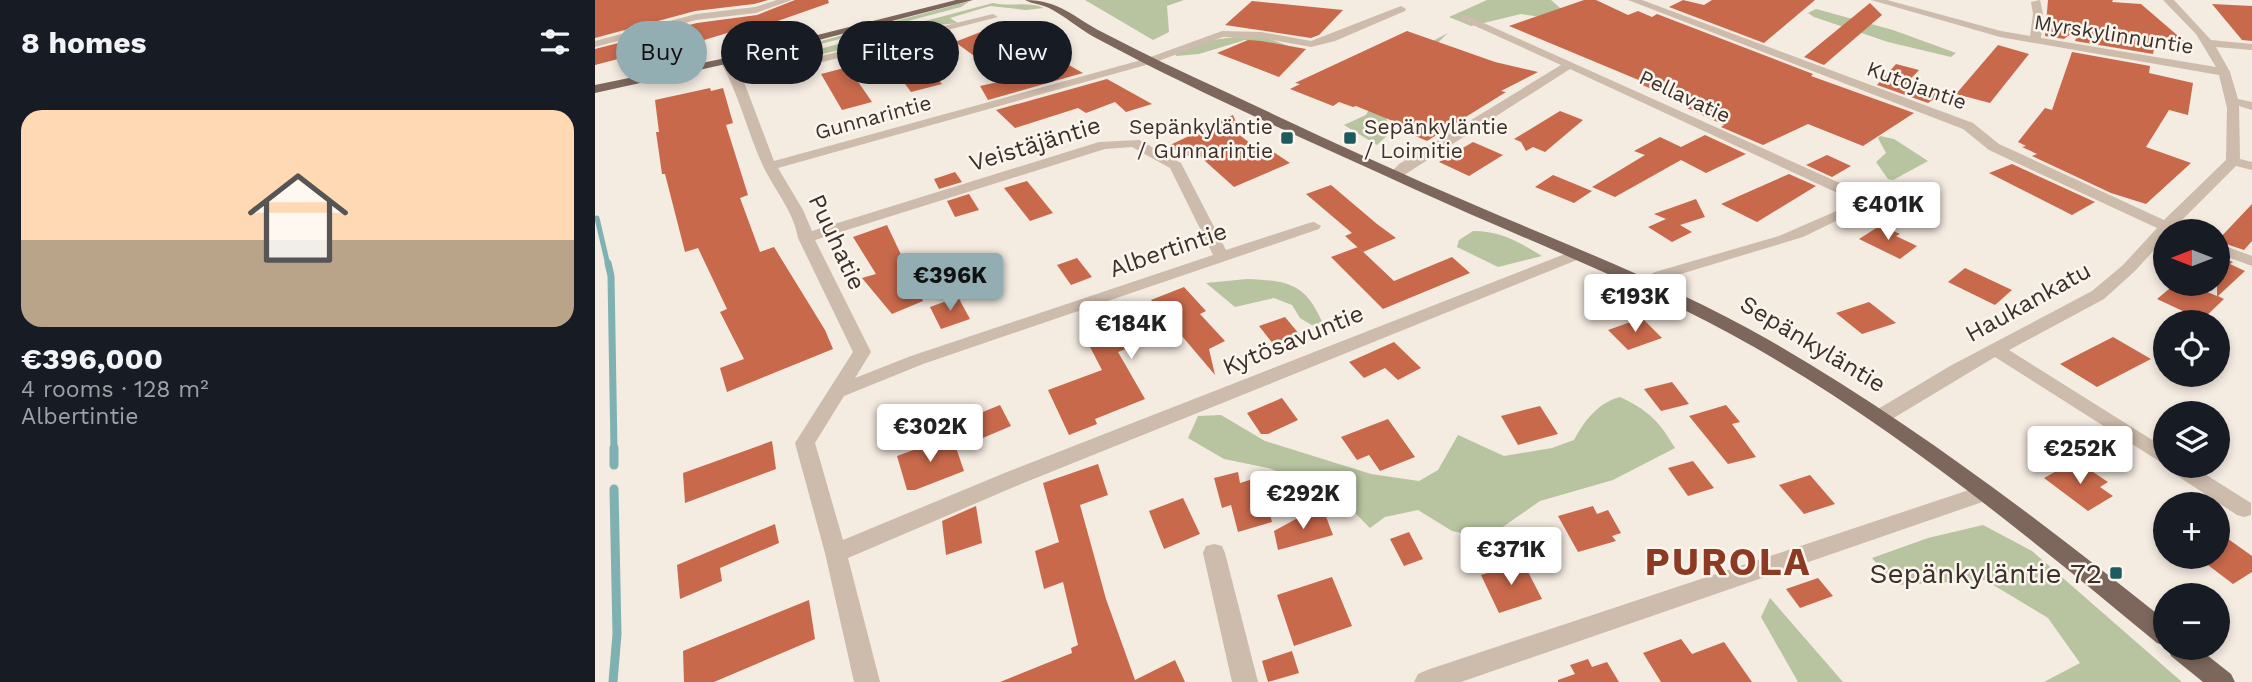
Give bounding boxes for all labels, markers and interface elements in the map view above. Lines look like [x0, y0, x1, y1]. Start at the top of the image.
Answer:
street label: Myrskylinnuntie [2033, 9, 2195, 59]
chip: Buy [616, 21, 707, 84]
chip: Rent [721, 21, 823, 84]
chip: Filters [837, 21, 959, 84]
chip: New [973, 21, 1072, 84]
icon: filters [536, 23, 574, 61]
text: 8 homes [21, 25, 147, 60]
street label: Kutojantie [1864, 55, 1970, 115]
street label: Pellavatie [1635, 64, 1735, 128]
street label: Gunnarintie [812, 89, 934, 145]
street label: Veistäjäntie [966, 111, 1104, 177]
place label: Sepänkyläntie / Gunnarintie [1129, 114, 1273, 163]
place label: Sepänkyläntie / Loimitie [1364, 114, 1508, 163]
marker: Sepänkyläntie / Gunnarintie [1279, 130, 1295, 146]
marker: Sepänkyläntie / Loimitie [1342, 130, 1358, 146]
icon: home [235, 155, 361, 281]
pin: €401K [1839, 182, 1937, 242]
street label: Puuhatie [803, 190, 871, 294]
text: €401K [1852, 191, 1924, 218]
street label: Albertintie [1105, 217, 1231, 283]
north arrow [2153, 219, 2229, 296]
map controls [2153, 219, 2230, 660]
pin: €396K [901, 254, 999, 313]
street label: Haukankatu [1960, 256, 2096, 348]
text: €396K [913, 262, 987, 289]
pin: €193K [1586, 274, 1684, 334]
text: €193K [1600, 283, 1670, 310]
street label: Sepänkyläntie [1735, 290, 1891, 398]
street label: Kytösavuntie [1218, 299, 1368, 381]
pin: €184K [1082, 302, 1180, 361]
text: €184K [1095, 310, 1167, 337]
button: locate [2153, 310, 2230, 387]
text: €396,000 [21, 341, 163, 376]
text: 4 rooms · 128 m² [21, 376, 209, 403]
button: layers [2153, 401, 2230, 478]
text: Albertintie [21, 403, 138, 430]
pin: €302K [881, 405, 979, 464]
text: €302K [893, 413, 967, 440]
pin: €252K [2031, 426, 2129, 486]
text: €252K [2044, 435, 2116, 462]
pin: €292K [1254, 472, 1352, 531]
text: €292K [1266, 480, 1340, 507]
button: + [2153, 492, 2230, 569]
pin: €371K [1462, 528, 1560, 587]
text: €371K [1477, 536, 1545, 563]
district label: PUROLA [1645, 540, 1811, 584]
place label: Sepänkyläntie 72 [1869, 557, 2102, 590]
marker: Sepänkyläntie 72 [2108, 565, 2124, 581]
button: − [2153, 583, 2230, 660]

